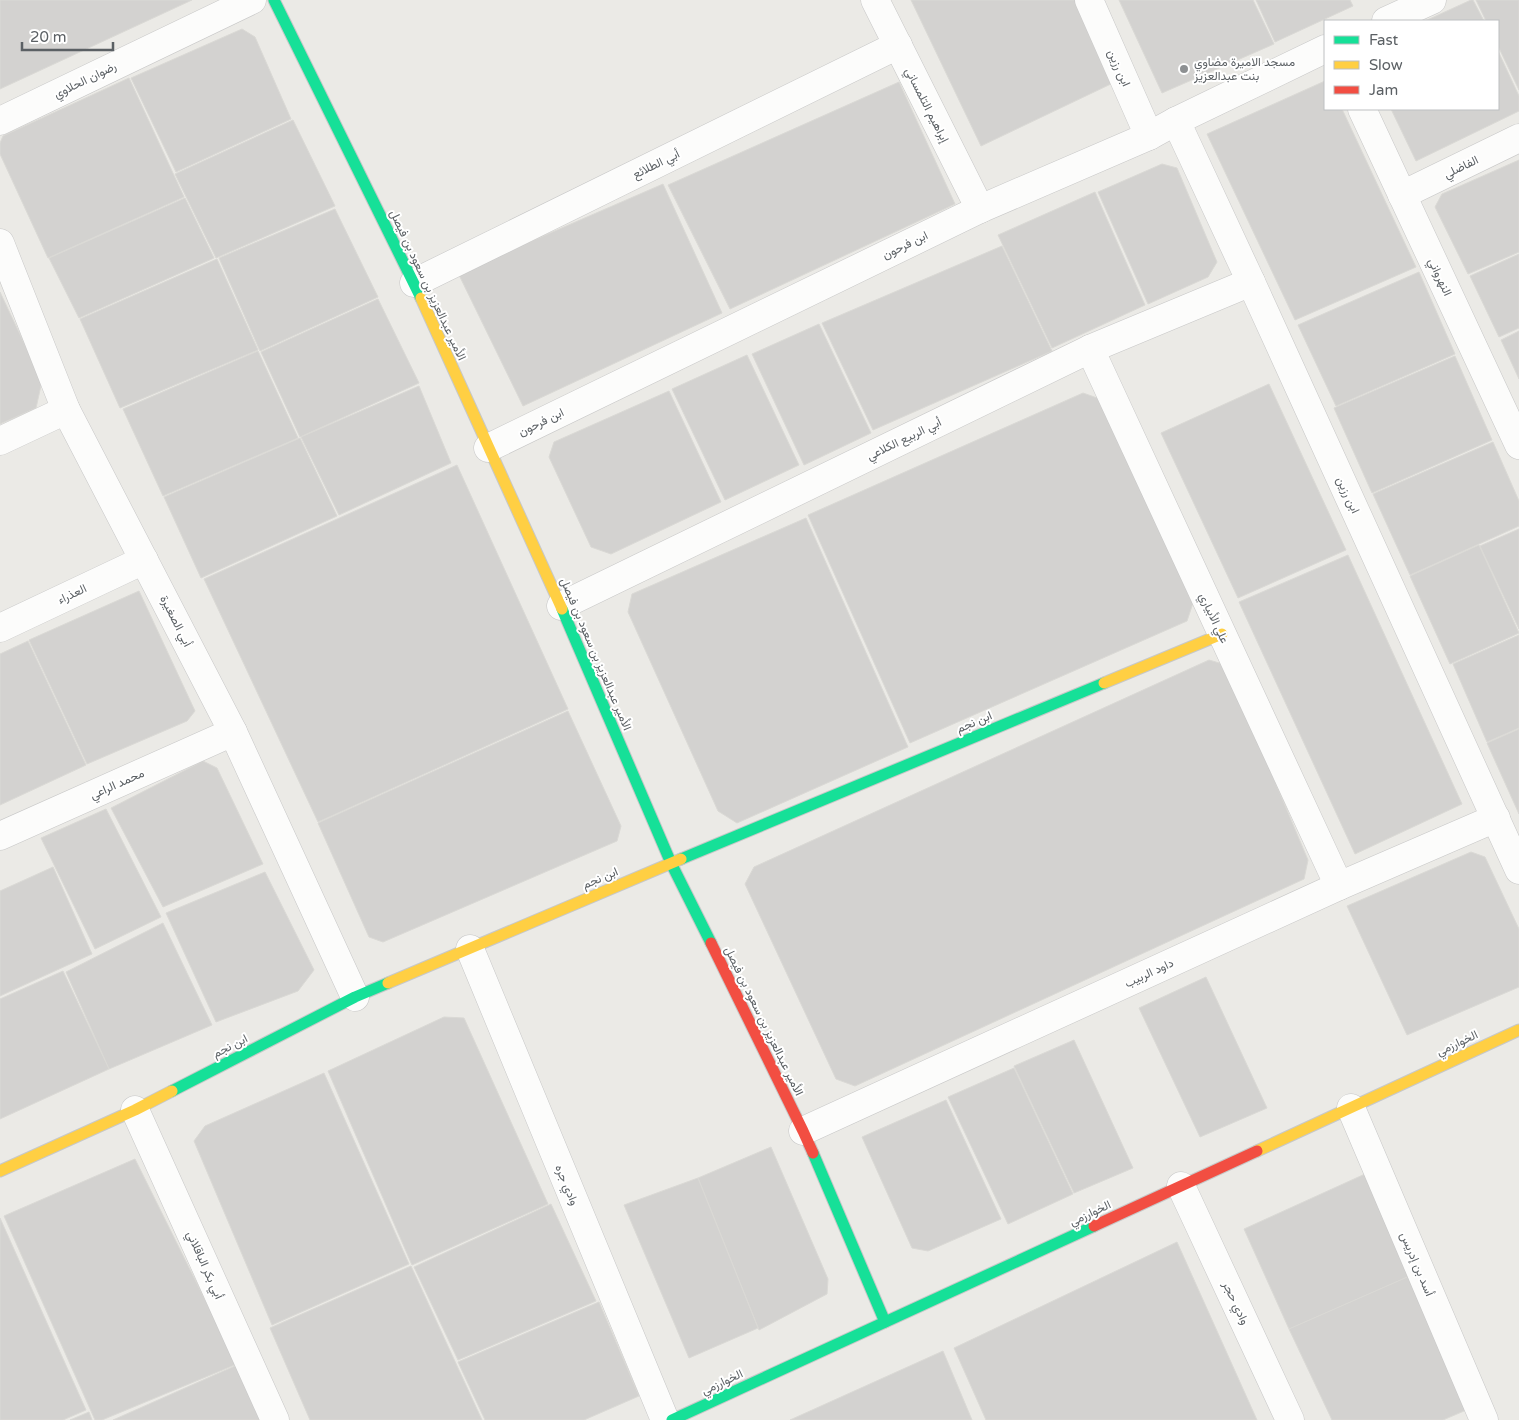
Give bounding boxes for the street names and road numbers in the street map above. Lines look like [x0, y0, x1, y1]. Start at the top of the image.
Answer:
street label: ابن رزين [1104, 47, 1133, 89]
street label: رضوان الحلاوي [51, 59, 120, 104]
street label: إبراهيم التلمساني [899, 65, 952, 146]
street label: أبي الطلائع [630, 146, 683, 184]
street label: الفاضلي [1441, 153, 1482, 184]
street label: الأمير عبدالعزيز بن سعود بن فيصل [386, 208, 469, 363]
street label: ابن فرحون [880, 228, 930, 263]
street label: النهرواني [1422, 256, 1455, 299]
street label: ابن فرحون [516, 405, 566, 440]
street label: أبي الربيع الكلاعي [864, 415, 945, 466]
street label: ابن رزين [1333, 474, 1363, 516]
street label: الأمير عبدالعزيز بن سعود بن فيصل [557, 576, 635, 733]
street label: العذراء [55, 581, 89, 608]
street label: علي الأبياري [1193, 590, 1232, 647]
street label: أبي الصغيرة [154, 593, 195, 651]
street label: ابن نجم [954, 708, 994, 737]
street label: محمد الراعي [88, 766, 147, 805]
street label: ابن نجم [580, 864, 620, 893]
street label: الأمير عبدالعزيز بن سعود بن فيصل [721, 944, 806, 1098]
street label: داود الربيب [1122, 955, 1176, 991]
street label: الخوارزمي [1434, 1027, 1481, 1061]
street label: ابن نجم [210, 1031, 250, 1062]
street label: وادي جره [549, 1163, 582, 1209]
street label: الخوارزمي [1067, 1197, 1114, 1231]
street label: أبي بكر الباقلاني [181, 1229, 226, 1303]
street label: أسد بن إدريس [1396, 1230, 1437, 1299]
street label: وادي حجر [1217, 1278, 1252, 1328]
street label: الخوارزمي [699, 1366, 746, 1400]

